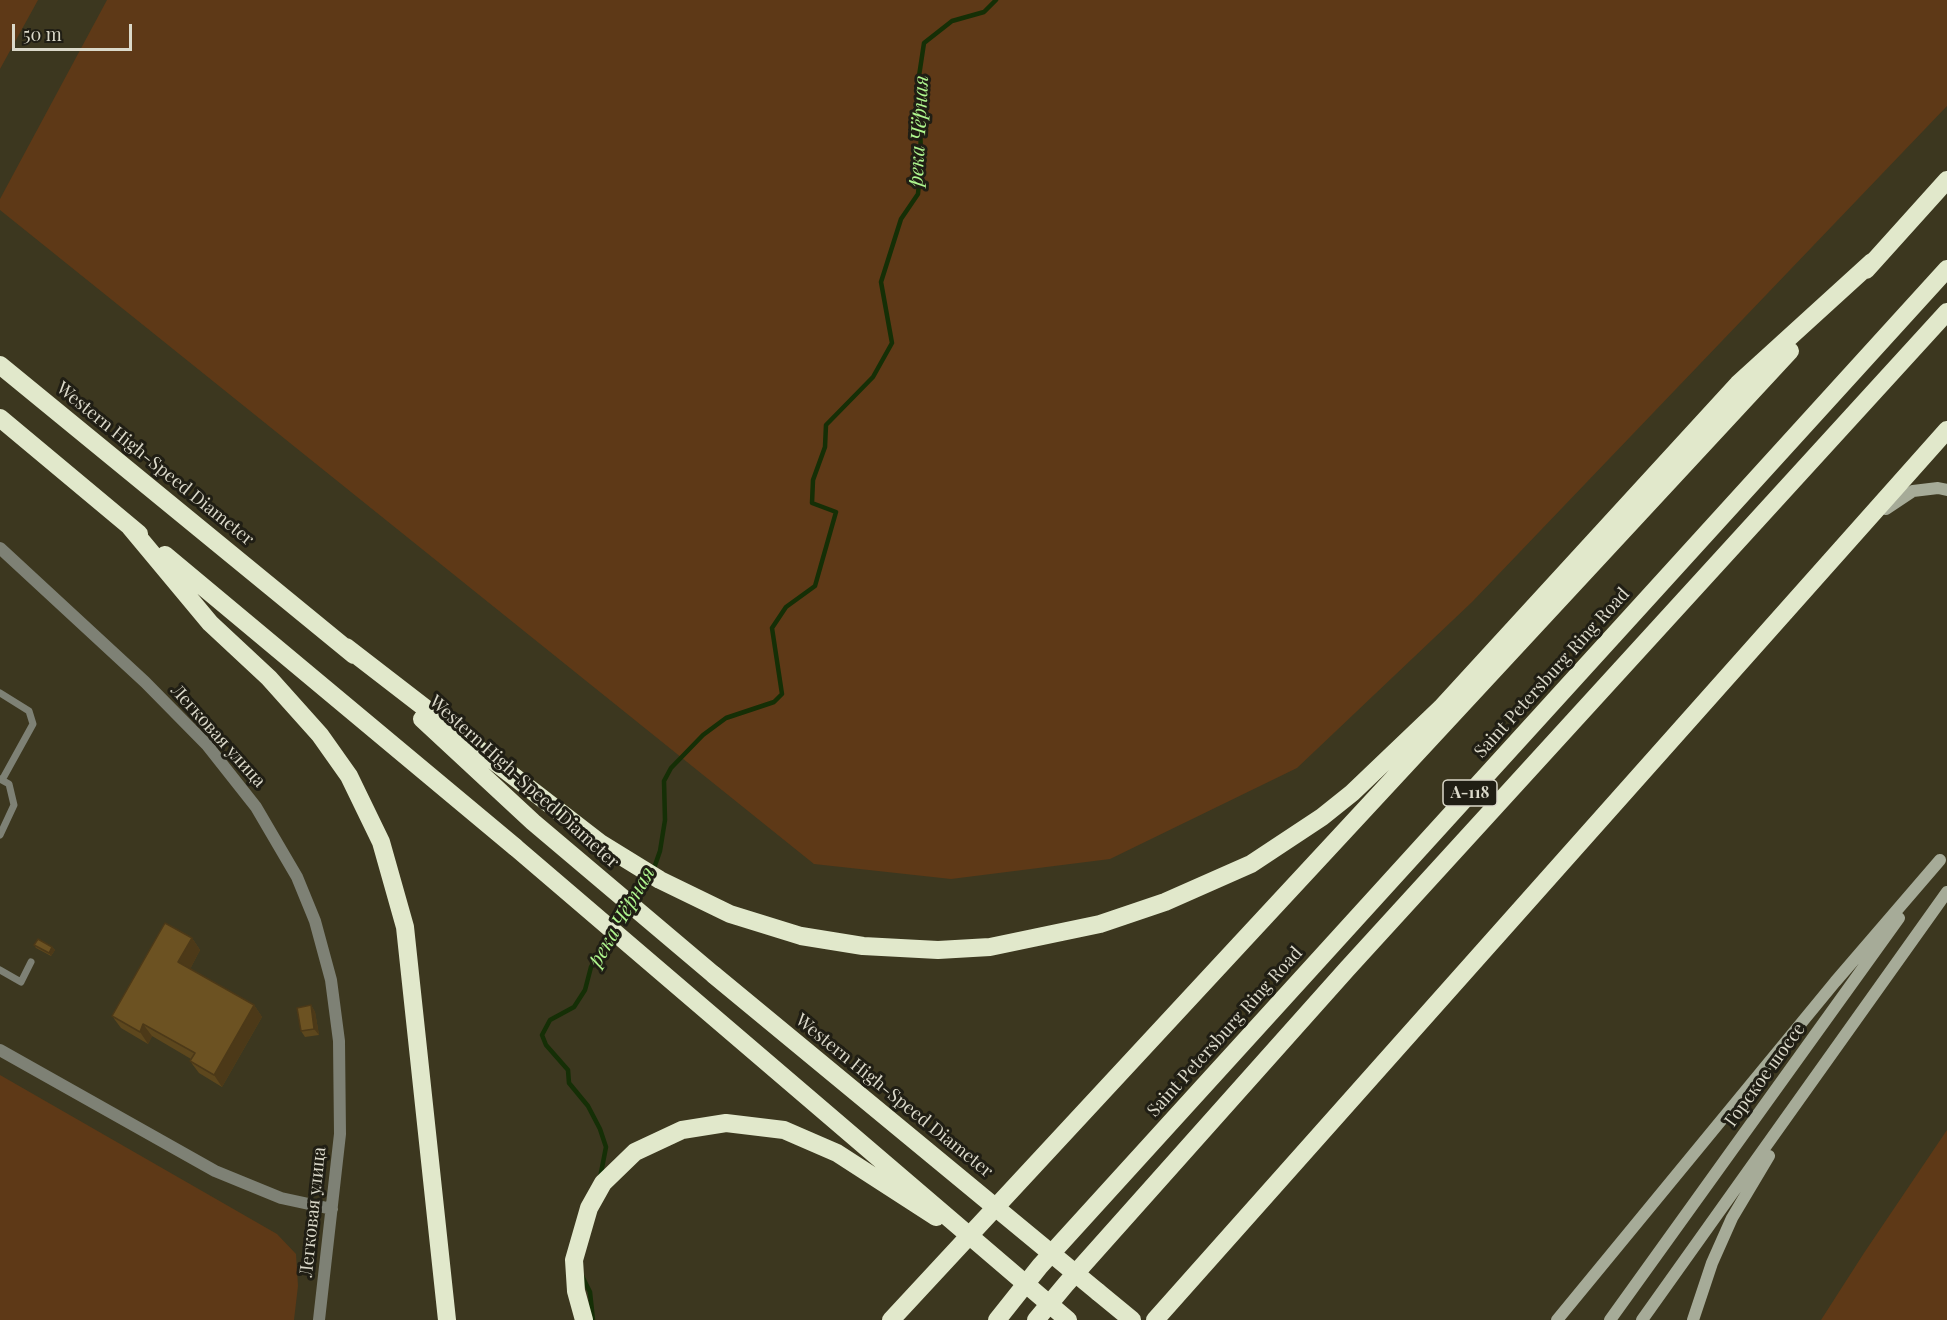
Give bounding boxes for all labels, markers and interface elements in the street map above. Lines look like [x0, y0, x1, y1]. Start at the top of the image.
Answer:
scale bar [15, 12, 135, 50]
text: 50 m [23, 22, 62, 46]
water label: река Чёрная [904, 75, 934, 187]
street label: Western High-Speed Diameter [52, 378, 258, 550]
street label: Saint Petersburg Ring Road [1470, 583, 1634, 763]
street label: Легковая улица [166, 680, 270, 792]
street label: Western High-Speed Diameter [425, 691, 623, 873]
road number: А-118 [1443, 780, 1497, 806]
water label: река Чёрная [584, 863, 660, 971]
street label: Saint Petersburg Ring Road [1143, 942, 1307, 1122]
street label: Western High-Speed Diameter [791, 1010, 997, 1182]
street label: Горское шоссе [1720, 1019, 1810, 1131]
street label: Легковая улица [295, 1146, 331, 1278]

